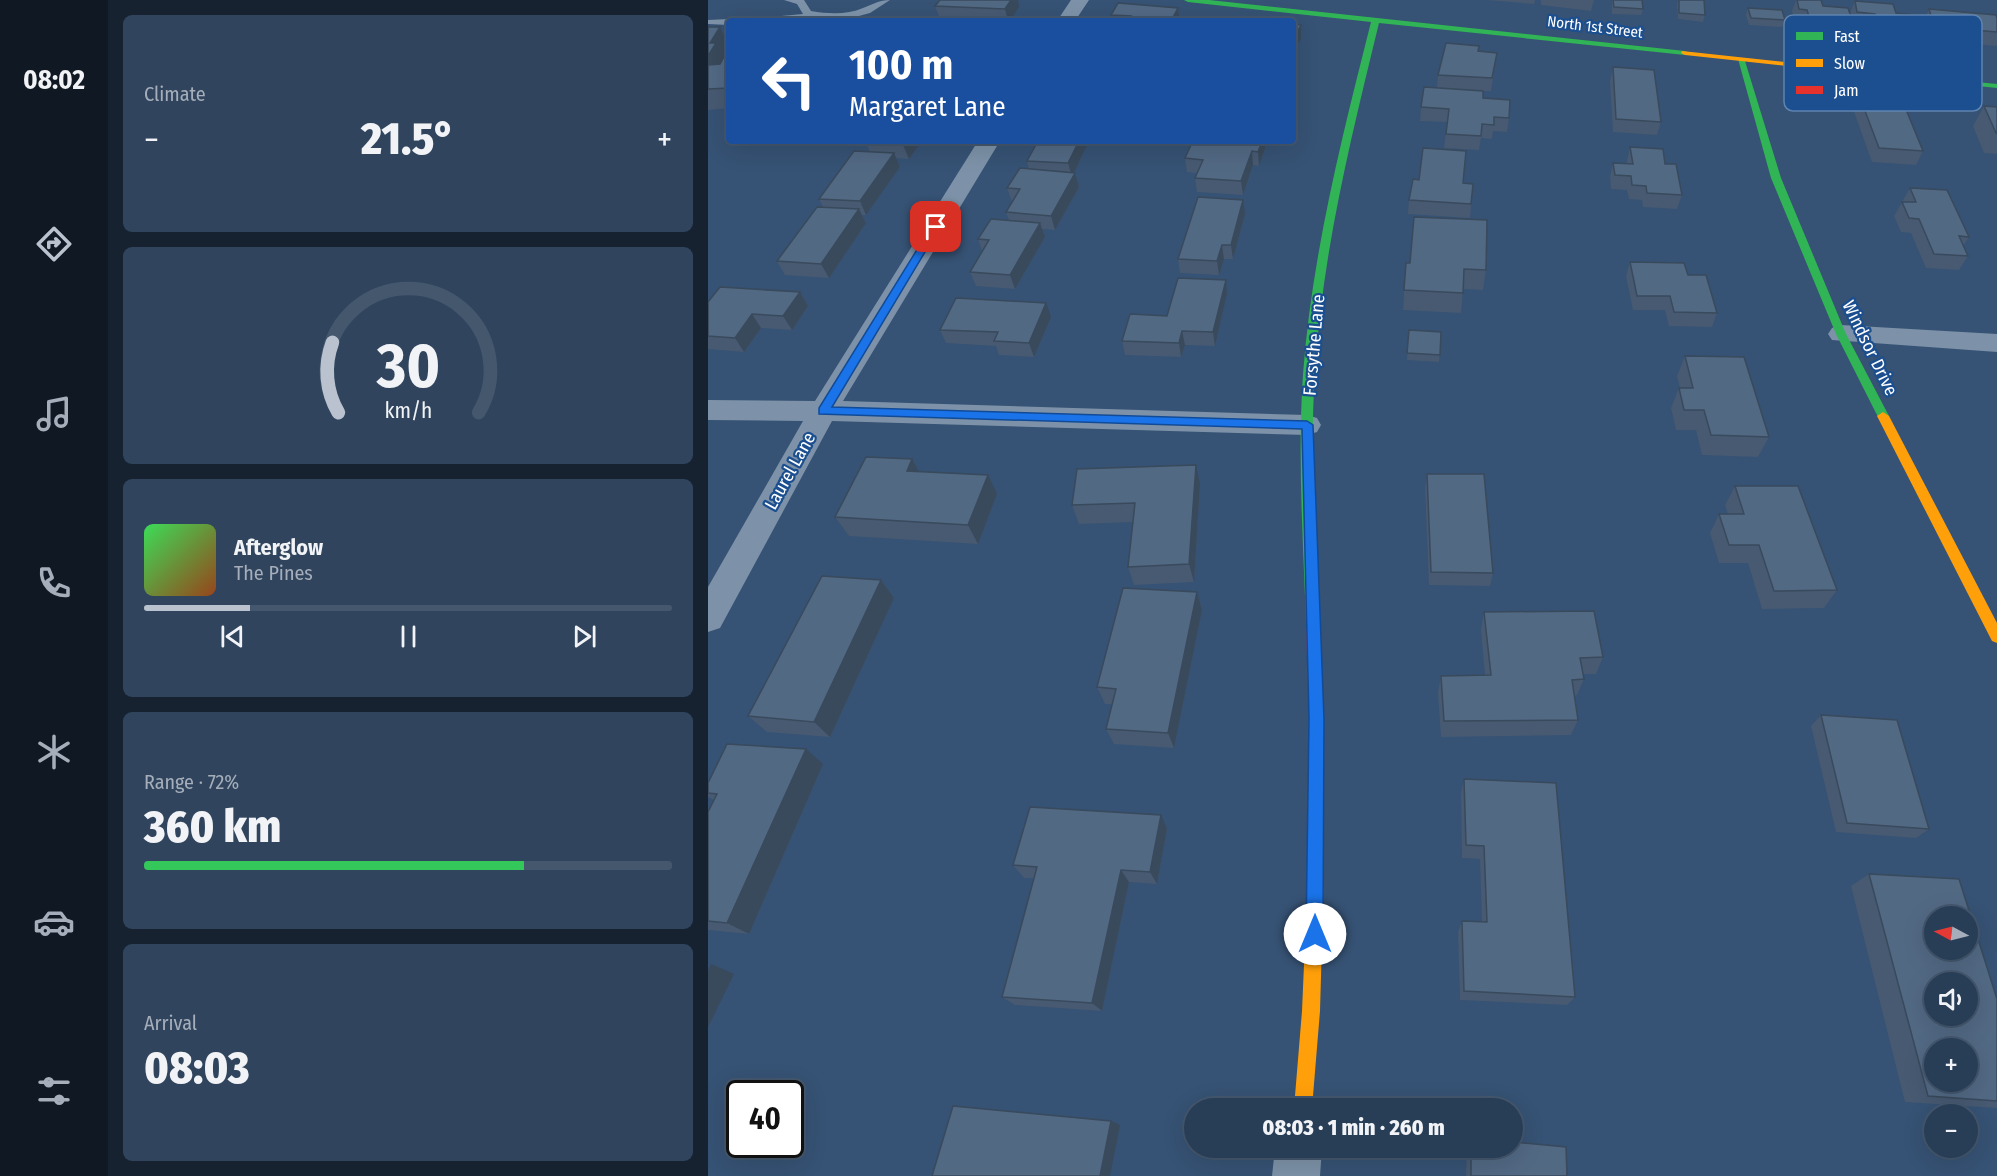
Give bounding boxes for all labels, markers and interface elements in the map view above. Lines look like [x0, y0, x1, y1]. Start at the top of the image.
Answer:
street label: North 1st Street [1546, 12, 1644, 42]
legend [1784, 15, 1982, 111]
text: Fast [1834, 27, 1861, 46]
text: 100 m [849, 40, 953, 90]
icon: left [750, 42, 828, 120]
text: Slow [1834, 54, 1865, 73]
text: 08:02 [23, 64, 85, 96]
text: Jam [1834, 81, 1859, 100]
text: Climate [144, 82, 206, 106]
text: Margaret Lane [849, 91, 1006, 123]
text: 21.5° [361, 112, 455, 166]
text: − [144, 120, 159, 160]
text: + [657, 120, 672, 160]
pin [910, 201, 961, 252]
icon: arrive [919, 210, 952, 243]
icon: directions [33, 223, 75, 265]
street label: Forsythe Lane [1299, 293, 1329, 397]
street label: Windsor Drive [1838, 297, 1902, 399]
text: 30 [375, 329, 440, 404]
icon: music [33, 393, 75, 435]
text: km/h [384, 398, 432, 424]
street label: Laurel Lane [760, 428, 820, 513]
text: Afterglow [234, 534, 323, 561]
text: The Pines [234, 561, 313, 585]
icon: phone [33, 562, 75, 604]
icon: previous [216, 620, 249, 653]
icon: pause [392, 620, 425, 653]
icon: next [568, 620, 601, 653]
icon: climate [33, 731, 75, 773]
text: Range · 72% [144, 770, 239, 794]
text: 360 km [144, 800, 281, 854]
icon: car [33, 901, 75, 943]
position arrow [1283, 902, 1347, 966]
north arrow [1924, 906, 1978, 960]
map controls [1924, 906, 1978, 1158]
button: sound [1924, 972, 1978, 1026]
text: Arrival [144, 1011, 197, 1035]
button: + [1924, 1038, 1978, 1092]
text: 08:03 [144, 1041, 250, 1095]
icon: filters [33, 1070, 75, 1112]
speed limit sign: 40 [726, 1080, 804, 1158]
button: − [1924, 1104, 1978, 1158]
text: 08:03 · 1 min · 260 m [1262, 1114, 1445, 1141]

